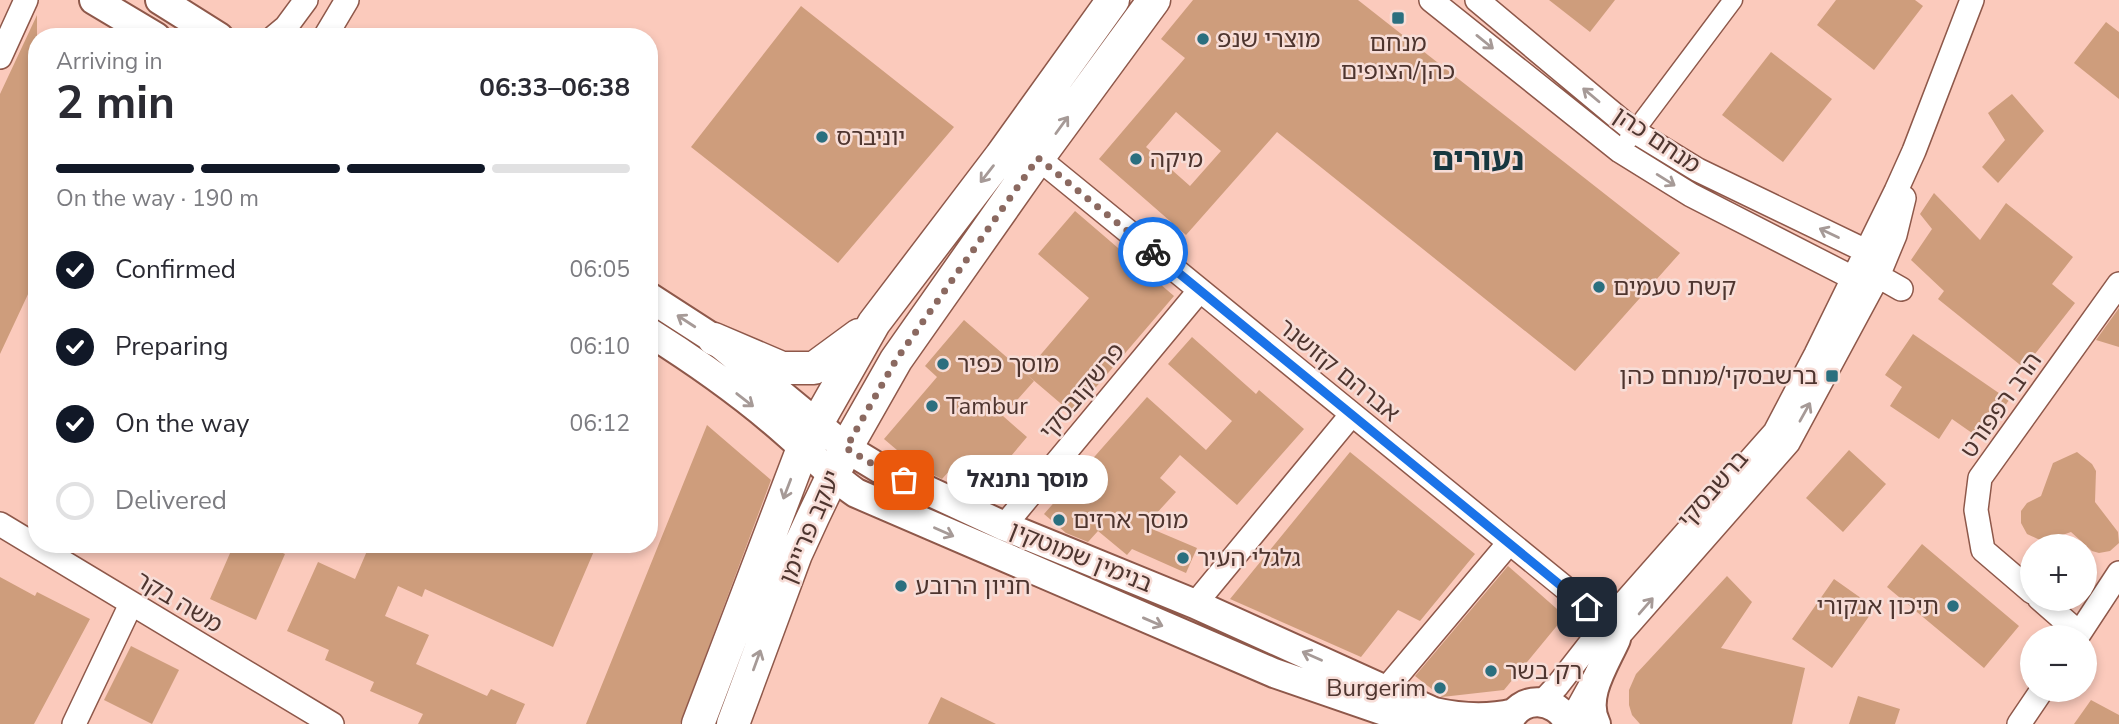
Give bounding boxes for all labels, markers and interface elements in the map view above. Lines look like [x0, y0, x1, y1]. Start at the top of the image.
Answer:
marker: מנחם כהן/הצופים [1390, 10, 1406, 26]
place label: מוצרי שנפ [1217, 23, 1320, 55]
place label: מנחם כהן/הצופים [1341, 27, 1455, 87]
marker: מוצרי שנפ [1195, 31, 1211, 47]
one-way arrow [1475, 35, 1493, 50]
text: Arriving in [56, 46, 163, 77]
text: 06:33–06:38 [479, 70, 630, 105]
text: 2 min [56, 71, 175, 134]
one-way arrow [1582, 87, 1600, 103]
street label: מנחם כהן [1607, 99, 1707, 181]
one-way arrow [1055, 116, 1070, 135]
place label: יוניברס [836, 121, 905, 153]
marker: יוניברס [814, 129, 830, 145]
district label: נעורים [1432, 138, 1524, 181]
place label: מיקה [1150, 143, 1203, 175]
marker: מיקה [1128, 151, 1144, 167]
one-way arrow [979, 165, 994, 183]
one-way arrow [1655, 173, 1675, 187]
text: On the way · 190 m [56, 183, 259, 214]
courier [1118, 217, 1188, 287]
one-way arrow [1819, 226, 1840, 240]
icon: bike [1134, 233, 1172, 271]
icon: check [56, 251, 94, 289]
text: Confirmed [115, 252, 236, 287]
text: 06:05 [570, 254, 630, 285]
place label: קשת טעמים [1613, 271, 1736, 303]
marker: קשת טעמים [1591, 279, 1607, 295]
street label: אברהם קזושנר [1271, 311, 1407, 429]
one-way arrow [676, 313, 696, 327]
icon: check [56, 328, 94, 366]
text: Preparing [115, 329, 228, 364]
text: 06:10 [570, 331, 630, 362]
street label: פרשקובסקי [1032, 336, 1132, 446]
street label: הרב רפפורט [1953, 346, 2049, 464]
place label: מוסך כפיר [957, 348, 1059, 380]
marker: מוסך כפיר [935, 356, 951, 372]
place label: ברשבסקי/מנחם כהן [1619, 360, 1818, 392]
marker: ברשבסקי/מנחם כהן [1824, 368, 1840, 384]
place label: Tambur [946, 390, 1028, 422]
one-way arrow [735, 393, 753, 408]
marker: Tambur [924, 398, 940, 414]
one-way arrow [1798, 402, 1812, 422]
icon: check [56, 405, 94, 443]
text: On the way [115, 406, 249, 441]
text: 06:12 [570, 408, 630, 439]
street label: ברשבסקי [1670, 443, 1756, 535]
pin [874, 450, 934, 510]
callout: מוסך נתנאל [946, 456, 1107, 504]
icon: bag [885, 461, 923, 499]
text: מוסך נתנאל [967, 464, 1088, 495]
street label: יעקב פריימן [772, 465, 848, 589]
one-way arrow [780, 478, 793, 500]
text: Delivered [115, 483, 227, 518]
place label: מוסך ארזים [1073, 504, 1188, 536]
marker: מוסך ארזים [1051, 512, 1067, 528]
street label: בנימין שמוטקין [1005, 514, 1157, 600]
one-way arrow [933, 526, 955, 539]
map controls [2020, 534, 2097, 702]
button: + [2020, 534, 2097, 611]
place label: גלגלי העיר [1197, 542, 1301, 574]
marker: גלגלי העיר [1175, 550, 1191, 566]
street label: משה בקר [130, 564, 228, 640]
place label: חניון הרובע [915, 570, 1031, 602]
pin [1557, 577, 1617, 637]
marker: חניון הרובע [893, 578, 909, 594]
icon: home [1568, 588, 1606, 626]
place label: תיכון אנקורי [1816, 590, 1939, 622]
one-way arrow [1638, 597, 1654, 615]
marker: תיכון אנקורי [1945, 598, 1961, 614]
one-way arrow [1142, 617, 1163, 630]
button: − [2020, 625, 2097, 702]
one-way arrow [1302, 649, 1323, 662]
one-way arrow [752, 650, 764, 672]
place label: רק בשר [1505, 655, 1582, 687]
marker: רק בשר [1483, 663, 1499, 679]
place label: Burgerim [1326, 672, 1426, 704]
marker: Burgerim [1432, 680, 1448, 696]

